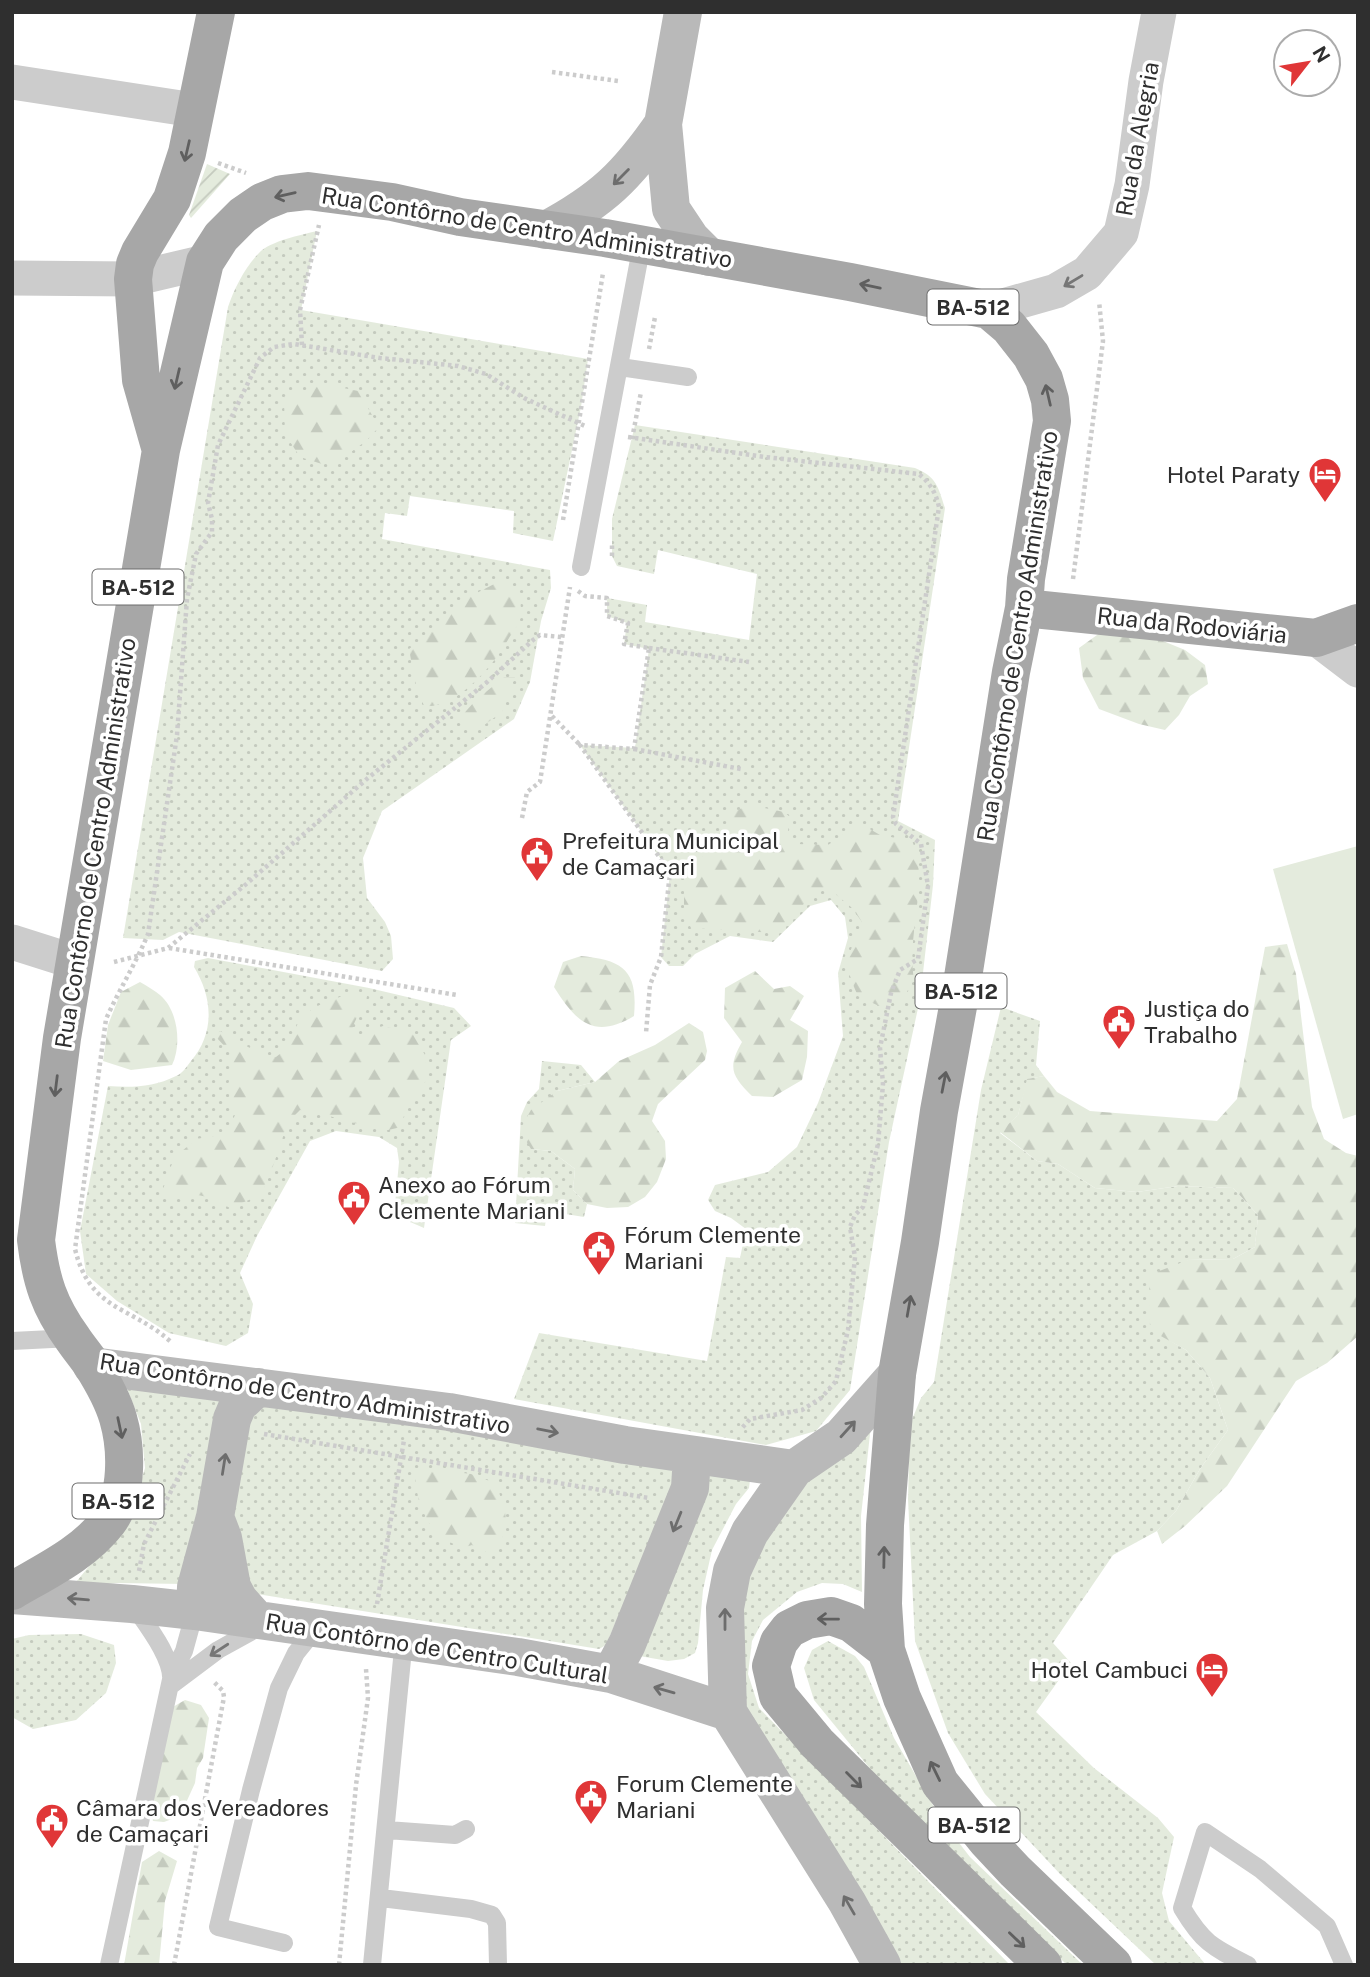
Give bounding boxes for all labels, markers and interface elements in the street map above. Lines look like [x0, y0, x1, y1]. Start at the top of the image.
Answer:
north arrow [1272, 28, 1342, 98]
text: N [1308, 42, 1335, 66]
street label: Rua da Alegria [1110, 60, 1164, 218]
one-way arrow [179, 139, 193, 162]
one-way arrow [613, 168, 630, 185]
street label: Rua Contôrno de Centro Administrativo [320, 181, 734, 273]
one-way arrow [274, 190, 296, 203]
one-way arrow [1064, 274, 1084, 288]
one-way arrow [859, 279, 882, 293]
road number: BA-512 [928, 290, 1018, 324]
one-way arrow [170, 367, 184, 390]
one-way arrow [1040, 385, 1053, 407]
street label: Rua Contôrno de Centro Administrativo [971, 429, 1063, 843]
hotel icon: Hotel Paraty [1306, 455, 1344, 504]
place label: Hotel Paraty [1167, 461, 1300, 488]
road number: BA-512 [92, 570, 184, 604]
street label: Rua da Rodoviária [1096, 602, 1288, 648]
street label: Rua Contôrno de Centro Administrativo [49, 636, 141, 1050]
place label: Prefeitura Municipal de Camaçari [562, 827, 779, 880]
public building icon: Prefeitura Municipal de Camaçari [518, 834, 556, 883]
road number: BA-512 [916, 974, 1006, 1009]
place label: Justiça do Trabalho [1144, 995, 1249, 1048]
public building icon: Justiça do Trabalho [1100, 1002, 1138, 1051]
one-way arrow [938, 1071, 951, 1094]
one-way arrow [49, 1074, 62, 1096]
place label: Anexo ao Fórum Clemente Mariani [378, 1171, 565, 1224]
public building icon: Anexo ao Fórum Clemente Mariani [335, 1178, 373, 1227]
place label: Fórum Clemente Mariani [624, 1221, 801, 1274]
public building icon: Fórum Clemente Mariani [580, 1228, 618, 1277]
one-way arrow [902, 1295, 916, 1318]
street label: Rua Contôrno de Centro Administrativo [98, 1347, 512, 1439]
one-way arrow [113, 1416, 127, 1439]
one-way arrow [840, 1420, 856, 1438]
one-way arrow [536, 1424, 559, 1438]
one-way arrow [218, 1453, 231, 1476]
road number: BA-512 [72, 1484, 164, 1518]
one-way arrow [670, 1510, 683, 1532]
one-way arrow [878, 1546, 891, 1569]
one-way arrow [67, 1592, 90, 1605]
street label: Rua Contôrno de Centro Cultural [264, 1608, 610, 1688]
one-way arrow [719, 1608, 732, 1631]
one-way arrow [817, 1612, 840, 1626]
one-way arrow [210, 1644, 230, 1658]
hotel icon: Hotel Cambuci [1193, 1650, 1231, 1699]
place label: Hotel Cambuci [1030, 1656, 1188, 1683]
one-way arrow [653, 1682, 675, 1695]
one-way arrow [927, 1761, 941, 1782]
place label: Forum Clemente Mariani [616, 1770, 793, 1823]
one-way arrow [846, 1772, 863, 1789]
public building icon: Forum Clemente Mariani [572, 1777, 610, 1826]
place label: Câmara dos Vereadores de Camaçari [76, 1794, 329, 1847]
public building icon: Câmara dos Vereadores de Camaçari [33, 1801, 71, 1850]
road number: BA-512 [928, 1808, 1020, 1842]
one-way arrow [842, 1896, 856, 1916]
one-way arrow [1008, 1931, 1025, 1948]

